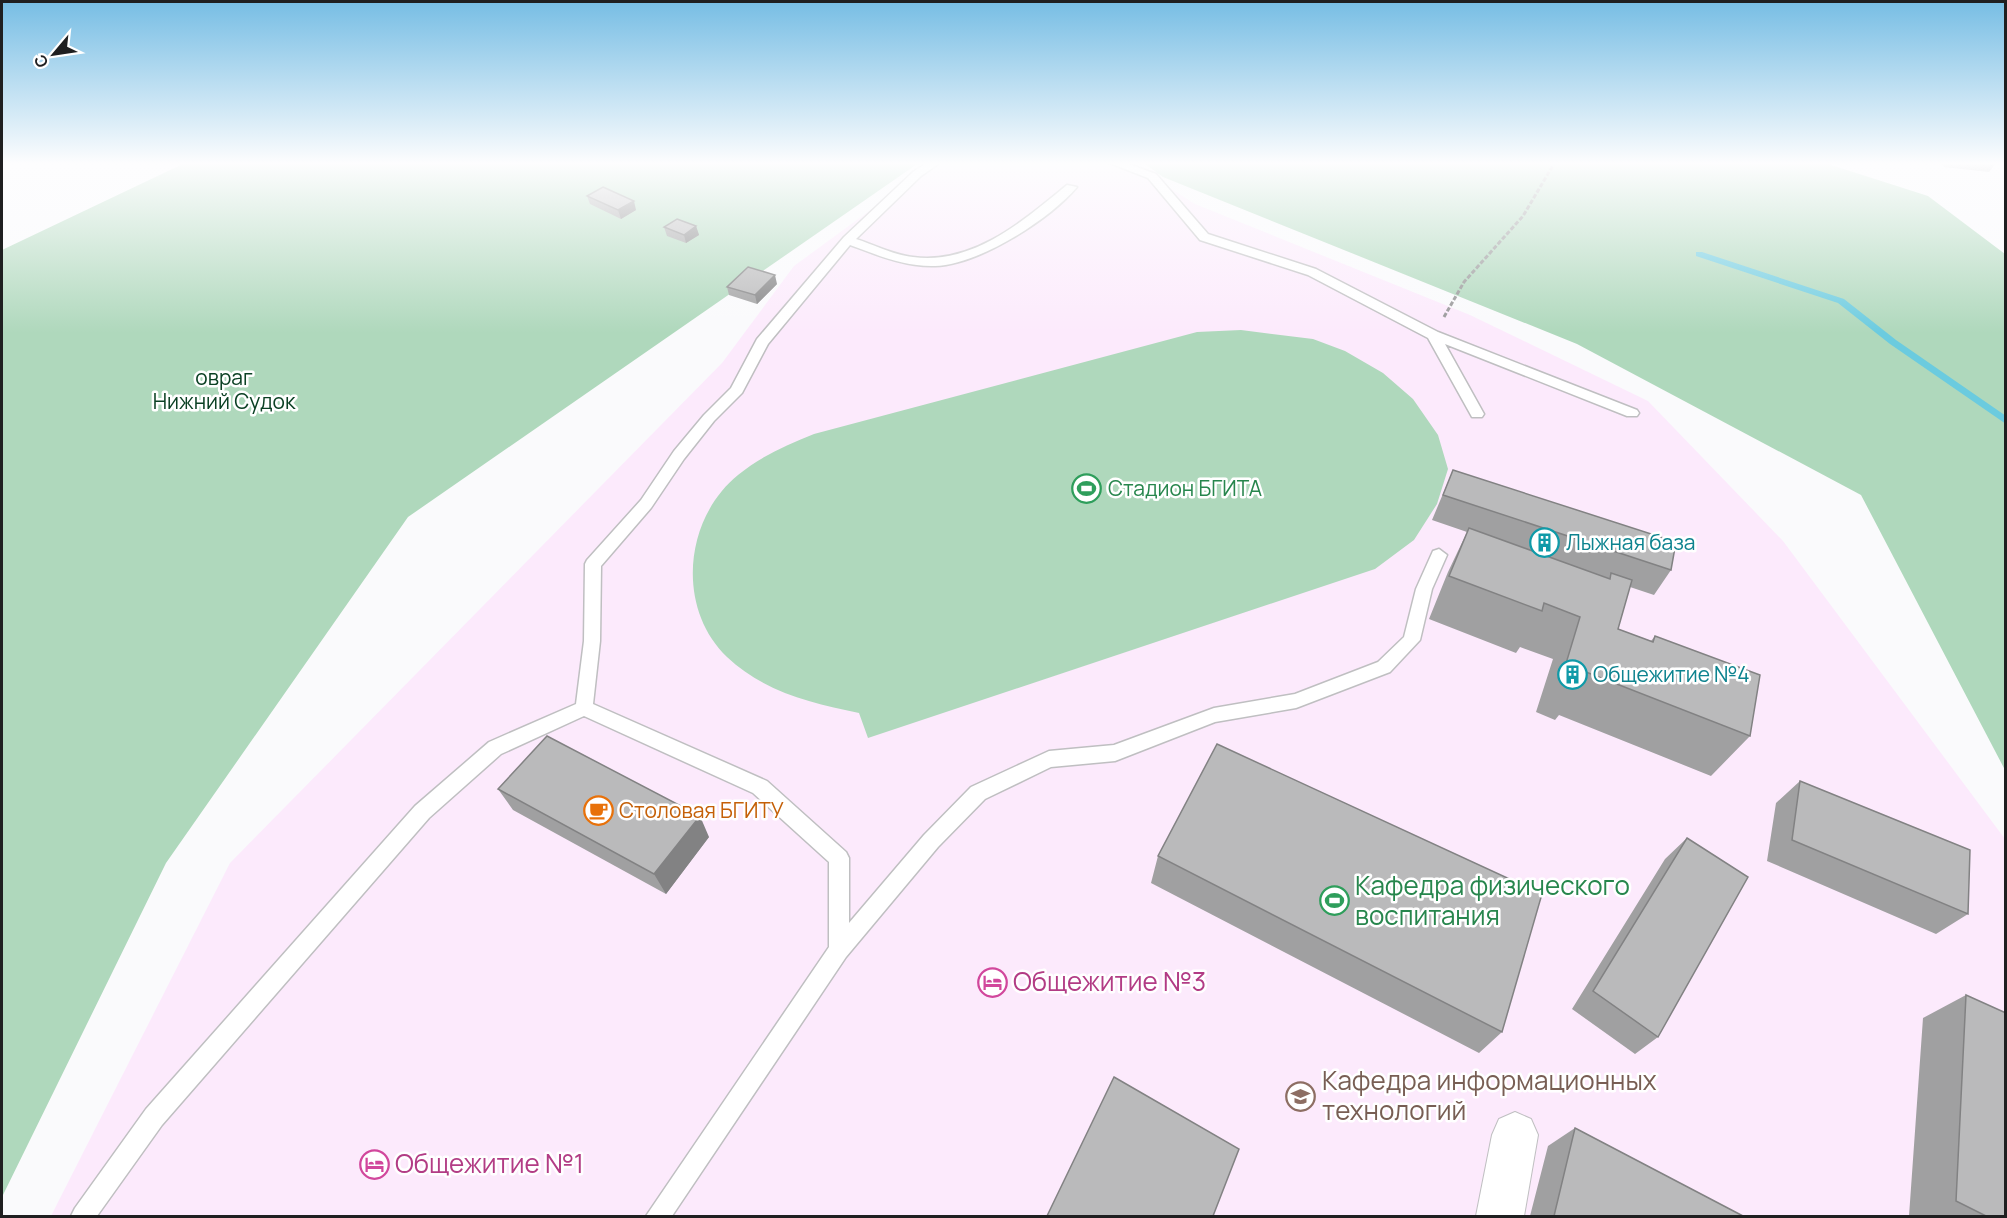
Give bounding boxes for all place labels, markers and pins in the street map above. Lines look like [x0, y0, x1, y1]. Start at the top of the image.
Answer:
sports icon: Стадион БГИТА [1071, 473, 1103, 505]
place label: Стадион БГИТА [1108, 474, 1262, 502]
building icon: Лыжная база [1529, 527, 1561, 559]
place label: Лыжная база [1566, 528, 1696, 556]
building icon: Общежитие №4 [1556, 659, 1588, 691]
place label: Общежитие №4 [1593, 660, 1750, 688]
cafe icon: Столовая БГИТУ [582, 795, 614, 827]
place label: Столовая БГИТУ [619, 796, 784, 824]
place label: Кафедра физического воспитания [1355, 867, 1630, 933]
sports icon: Кафедра физического воспитания [1318, 885, 1350, 917]
place label: Общежитие №3 [1013, 963, 1206, 999]
hotel icon: Общежитие №3 [976, 966, 1008, 998]
place label: Кафедра информационных технологий [1322, 1062, 1657, 1128]
school or university icon: Кафедра информационных технологий [1285, 1080, 1317, 1112]
place label: Общежитие №1 [395, 1145, 584, 1181]
hotel icon: Общежитие №1 [358, 1148, 390, 1180]

